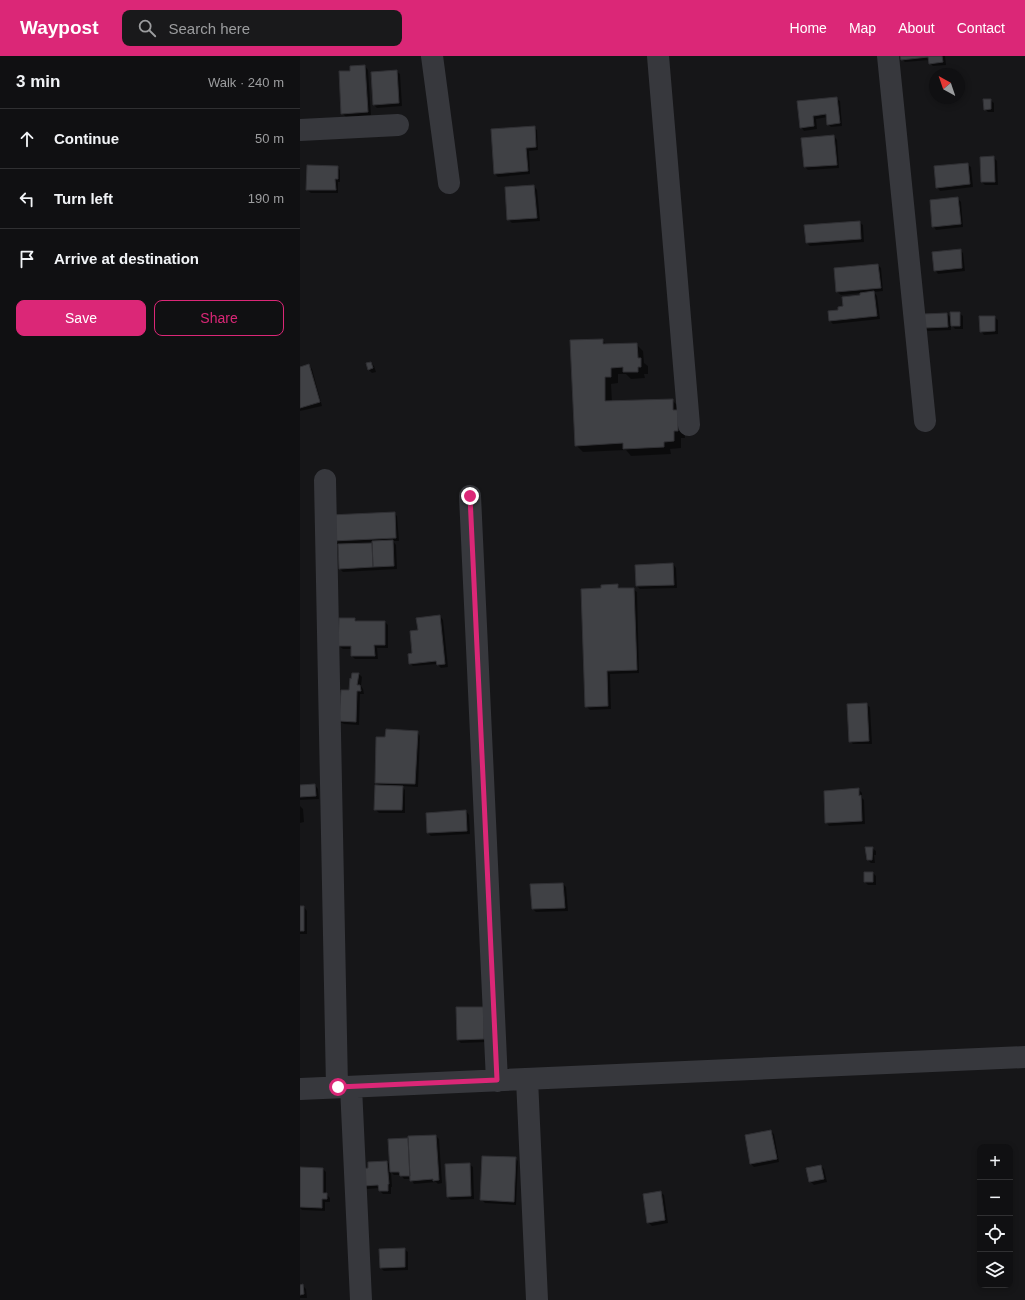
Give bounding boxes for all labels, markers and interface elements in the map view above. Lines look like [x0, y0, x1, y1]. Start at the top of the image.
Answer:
search box [122, 10, 402, 46]
text: Waypost [20, 17, 98, 38]
icon: search [136, 17, 158, 39]
text: Search here [168, 20, 250, 37]
text: Home [790, 20, 827, 36]
text: Map [849, 20, 876, 36]
text: About [898, 20, 935, 36]
text: Contact [957, 20, 1005, 36]
north arrow [929, 68, 965, 104]
text: 3 min [16, 72, 60, 91]
text: Walk · 240 m [208, 75, 284, 90]
icon: ahead [16, 128, 38, 150]
text: Continue [54, 130, 119, 147]
text: 50 m [255, 131, 284, 146]
icon: left [16, 188, 38, 210]
text: Turn left [54, 190, 113, 207]
text: 190 m [248, 191, 284, 206]
icon: arrive [16, 248, 38, 270]
text: Arrive at destination [54, 250, 199, 267]
button: Save [16, 300, 146, 336]
button: Share [154, 300, 284, 336]
route end [461, 487, 479, 505]
route start [329, 1078, 347, 1096]
map controls [977, 1144, 1013, 1288]
button: + [977, 1144, 1013, 1180]
button: − [977, 1180, 1013, 1216]
button: locate [977, 1216, 1013, 1252]
button: layers [977, 1252, 1013, 1288]

